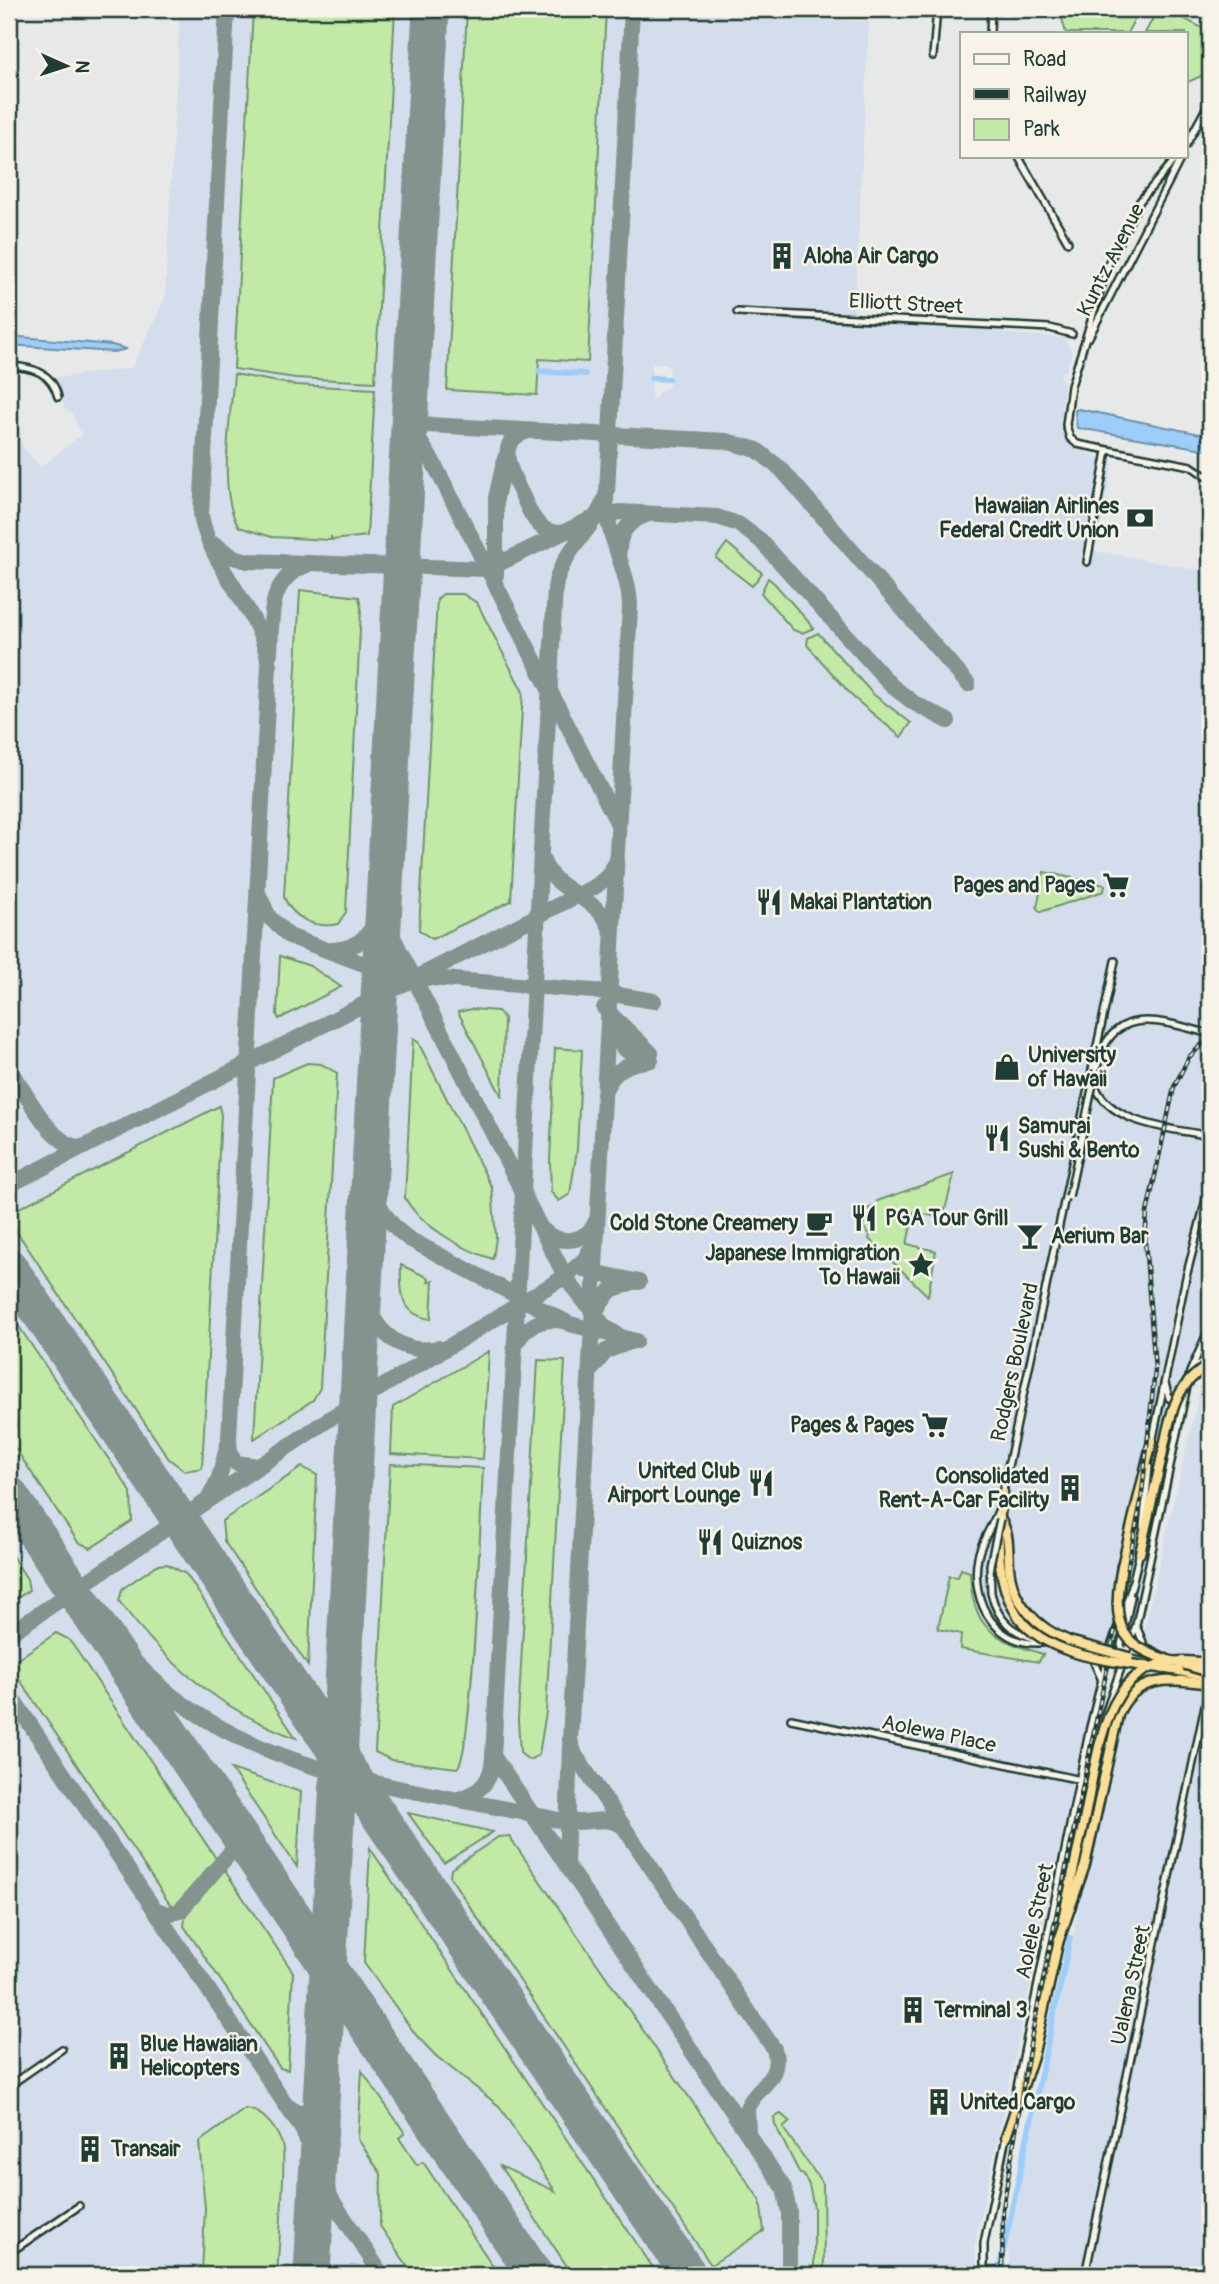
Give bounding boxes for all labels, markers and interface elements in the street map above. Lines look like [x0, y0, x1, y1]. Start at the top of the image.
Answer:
north arrow [32, 32, 102, 102]
legend [960, 32, 1188, 158]
text: Road [1023, 46, 1067, 73]
text: N [70, 60, 94, 74]
text: Railway [1023, 82, 1087, 109]
text: Park [1023, 116, 1060, 143]
street label: Kuntz Avenue [1071, 198, 1151, 321]
building icon: Aloha Air Cargo [767, 241, 797, 271]
place label: Aloha Air Cargo [803, 243, 939, 270]
street label: Elliott Street [848, 288, 964, 321]
place label: Hawaiian Airlines Federal Credit Union [939, 493, 1120, 544]
bank icon: Hawaiian Airlines Federal Credit Union [1125, 503, 1155, 533]
supermarket icon: Pages and Pages [1101, 870, 1131, 900]
place label: Pages and Pages [953, 872, 1096, 899]
restaurant icon: Makai Plantation [754, 887, 784, 917]
place label: Makai Plantation [790, 889, 932, 916]
place label: University of Hawaii [1027, 1042, 1116, 1093]
shop icon: University of Hawaii [992, 1052, 1022, 1082]
place label: Samurai Sushi & Bento [1018, 1113, 1140, 1164]
restaurant icon: Samurai Sushi & Bento [982, 1123, 1012, 1153]
restaurant icon: PGA Tour Grill [849, 1203, 879, 1233]
place label: PGA Tour Grill [885, 1205, 1008, 1232]
cafe icon: Cold Stone Creamery [804, 1208, 834, 1238]
place label: Cold Stone Creamery [610, 1210, 798, 1237]
bar icon: Aerium Bar [1015, 1221, 1045, 1251]
place label: Aerium Bar [1051, 1223, 1149, 1250]
place label: Japanese Immigration To Hawaii [705, 1240, 900, 1291]
place icon: Japanese Immigration To Hawaii [906, 1250, 936, 1280]
street label: Rodgers Boulevard [985, 1280, 1045, 1444]
supermarket icon: Pages & Pages [920, 1410, 950, 1440]
place label: Pages & Pages [790, 1412, 915, 1439]
place label: United Club Airport Lounge [607, 1458, 741, 1509]
place label: Consolidated Rent-A-Car Facility [879, 1463, 1049, 1514]
restaurant icon: United Club Airport Lounge [746, 1468, 776, 1498]
building icon: Consolidated Rent-A-Car Facility [1055, 1473, 1085, 1503]
restaurant icon: Quiznos [695, 1527, 725, 1557]
place label: Quiznos [731, 1529, 803, 1556]
street label: Aolewa Place [879, 1709, 999, 1759]
street label: Aolele Street [1010, 1860, 1060, 1981]
street label: Ualena Street [1105, 1922, 1157, 2047]
building icon: Terminal 3 [898, 1995, 928, 2025]
place label: Terminal 3 [933, 1997, 1027, 2024]
place label: Blue Hawaiian Helicopters [140, 2031, 258, 2082]
building icon: Blue Hawaiian Helicopters [104, 2041, 134, 2071]
building icon: United Cargo [924, 2087, 954, 2117]
place label: United Cargo [960, 2089, 1076, 2116]
building icon: Transair [75, 2134, 105, 2164]
place label: Transair [110, 2136, 181, 2163]

